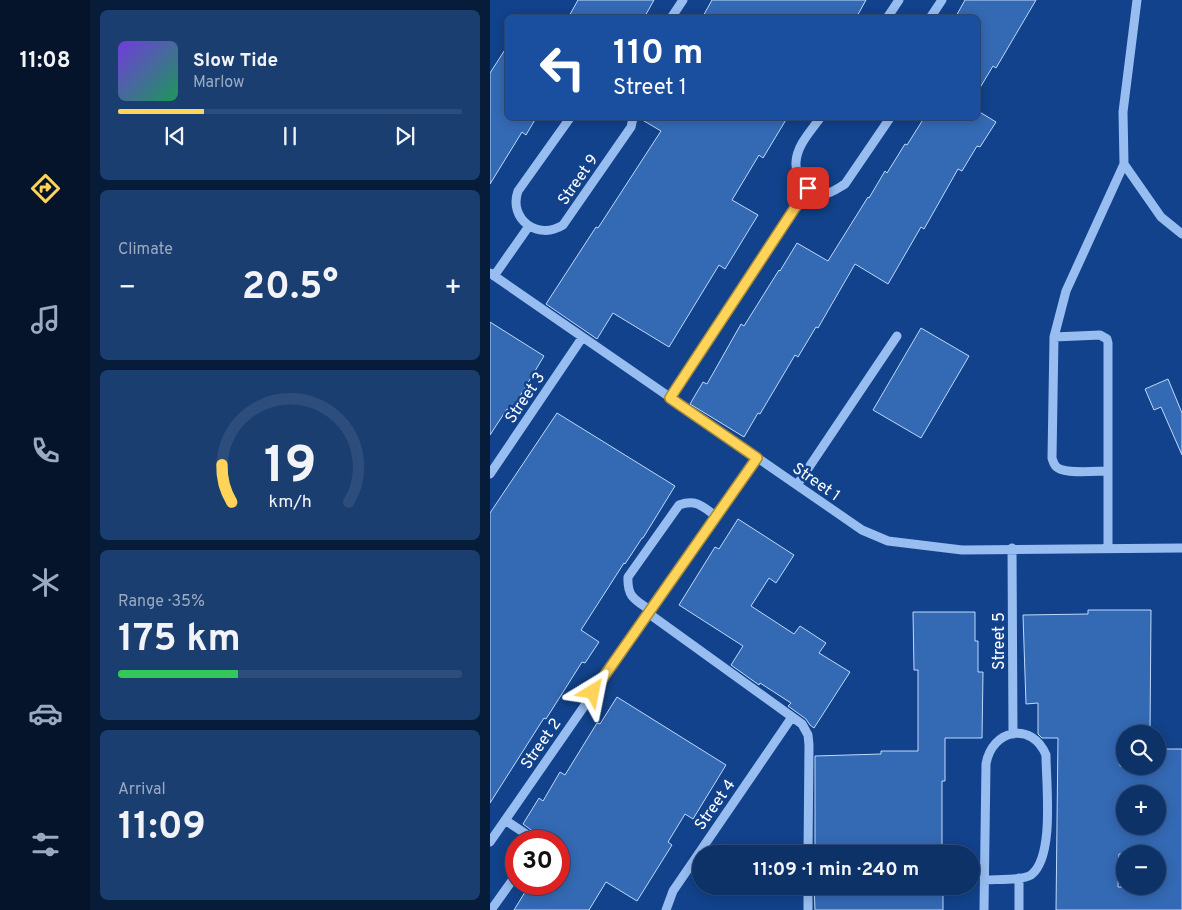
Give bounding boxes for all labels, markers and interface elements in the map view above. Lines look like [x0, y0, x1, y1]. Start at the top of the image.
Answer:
text: 110 m [613, 32, 703, 76]
icon: left [530, 35, 595, 100]
text: 11:08 [19, 48, 71, 75]
text: Slow Tide [193, 49, 278, 73]
text: Marlow [193, 73, 245, 93]
text: Street 1 [613, 75, 687, 102]
icon: previous [161, 122, 189, 150]
icon: pause [276, 122, 304, 150]
icon: next [391, 122, 419, 150]
street label: Street 9 [554, 151, 603, 209]
pin [787, 167, 829, 209]
icon: directions [28, 171, 63, 206]
icon: arrive [794, 174, 822, 202]
text: Climate [118, 240, 173, 260]
text: 20.5° [242, 264, 338, 313]
text: − [118, 271, 136, 307]
text: + [444, 271, 462, 307]
icon: music [28, 302, 63, 337]
street label: Street 3 [501, 369, 550, 428]
icon: phone [28, 433, 63, 468]
text: 19 [264, 435, 316, 501]
street label: Street 1 [788, 459, 844, 506]
text: km/h [268, 491, 312, 514]
icon: climate [28, 565, 63, 600]
text: Range · 35% [118, 592, 205, 612]
street label: Street 5 [990, 612, 1010, 670]
text: 175 km [118, 616, 241, 665]
position arrow [566, 665, 618, 717]
icon: car [28, 696, 63, 731]
street label: Street 2 [517, 715, 566, 773]
map controls [1116, 725, 1166, 895]
button: search [1116, 725, 1166, 775]
street label: Street 4 [691, 776, 740, 835]
text: Arrival [118, 780, 166, 800]
button: + [1116, 785, 1166, 835]
text: 11:09 [118, 804, 206, 853]
icon: filters [28, 827, 63, 862]
speed limit sign: 30 [505, 830, 570, 895]
button: − [1116, 845, 1166, 895]
text: 11:09 · 1 min · 240 m [753, 858, 919, 882]

